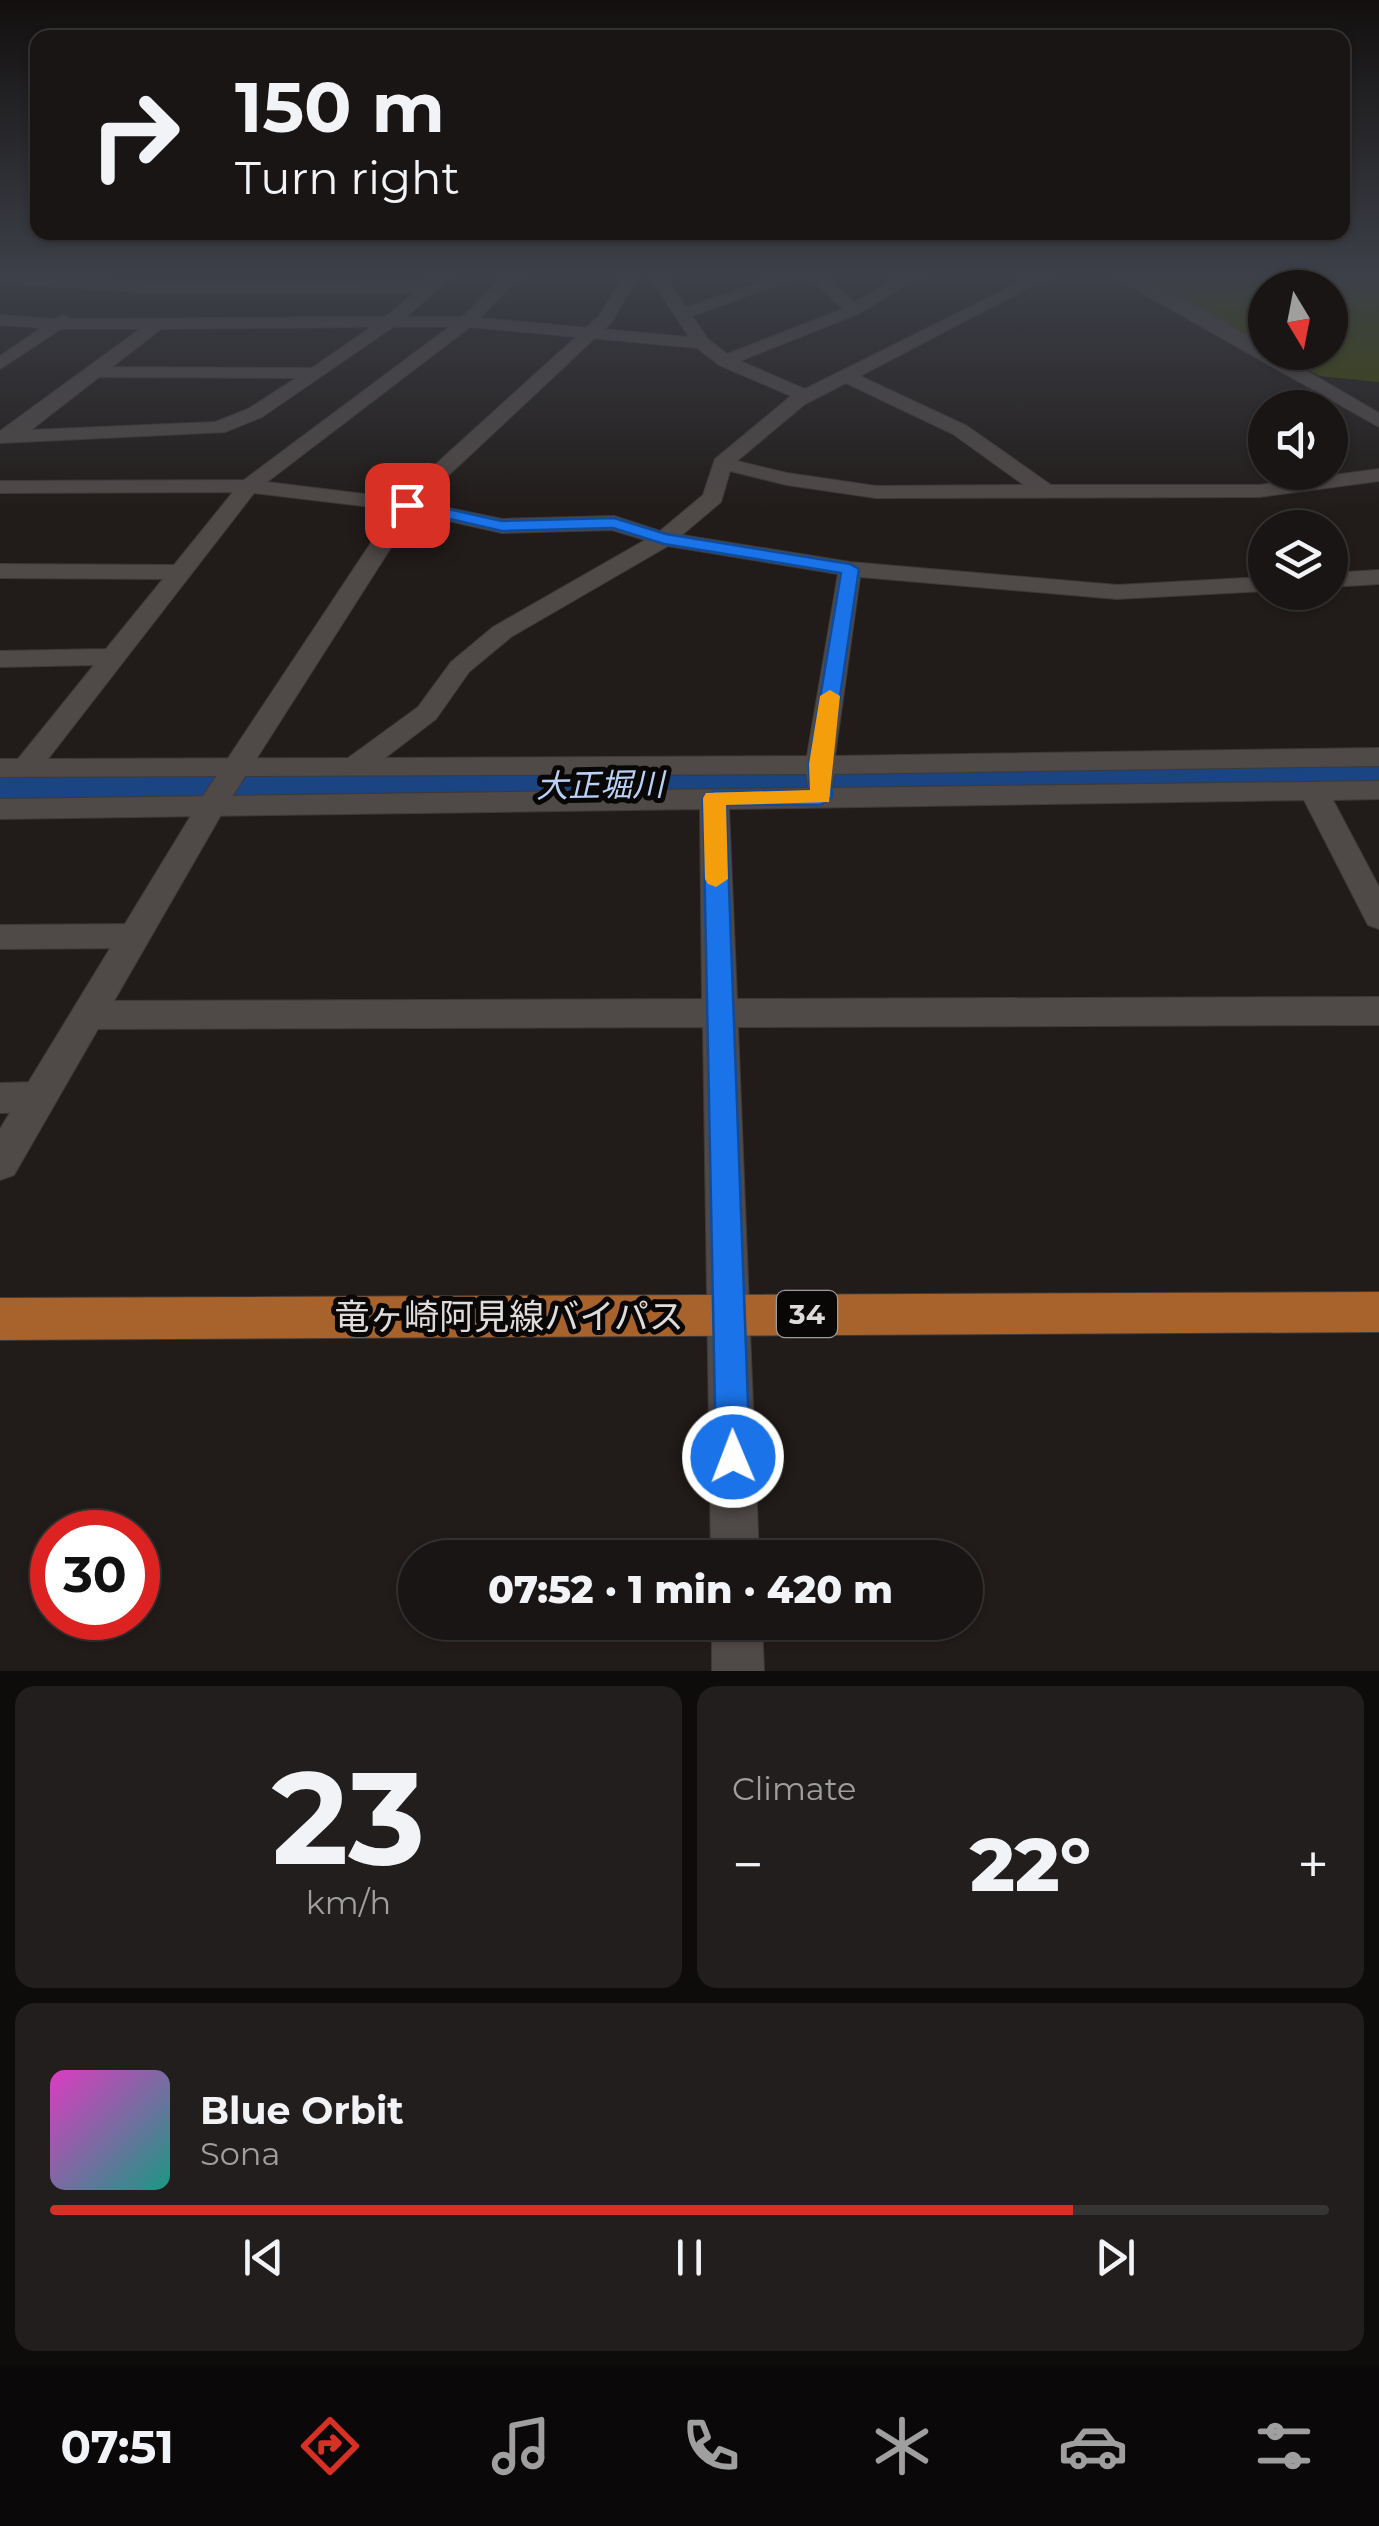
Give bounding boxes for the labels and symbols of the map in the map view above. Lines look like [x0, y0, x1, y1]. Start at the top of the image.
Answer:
north arrow [1248, 270, 1348, 370]
pin [365, 463, 450, 548]
water label: 大正堀川 [536, 764, 667, 806]
road number: 34 [777, 1291, 837, 1337]
street label: 竜ヶ崎阿見線バイパス [334, 1295, 684, 1338]
position arrow [681, 1405, 785, 1509]
speed limit sign: 30 [30, 1510, 160, 1640]

